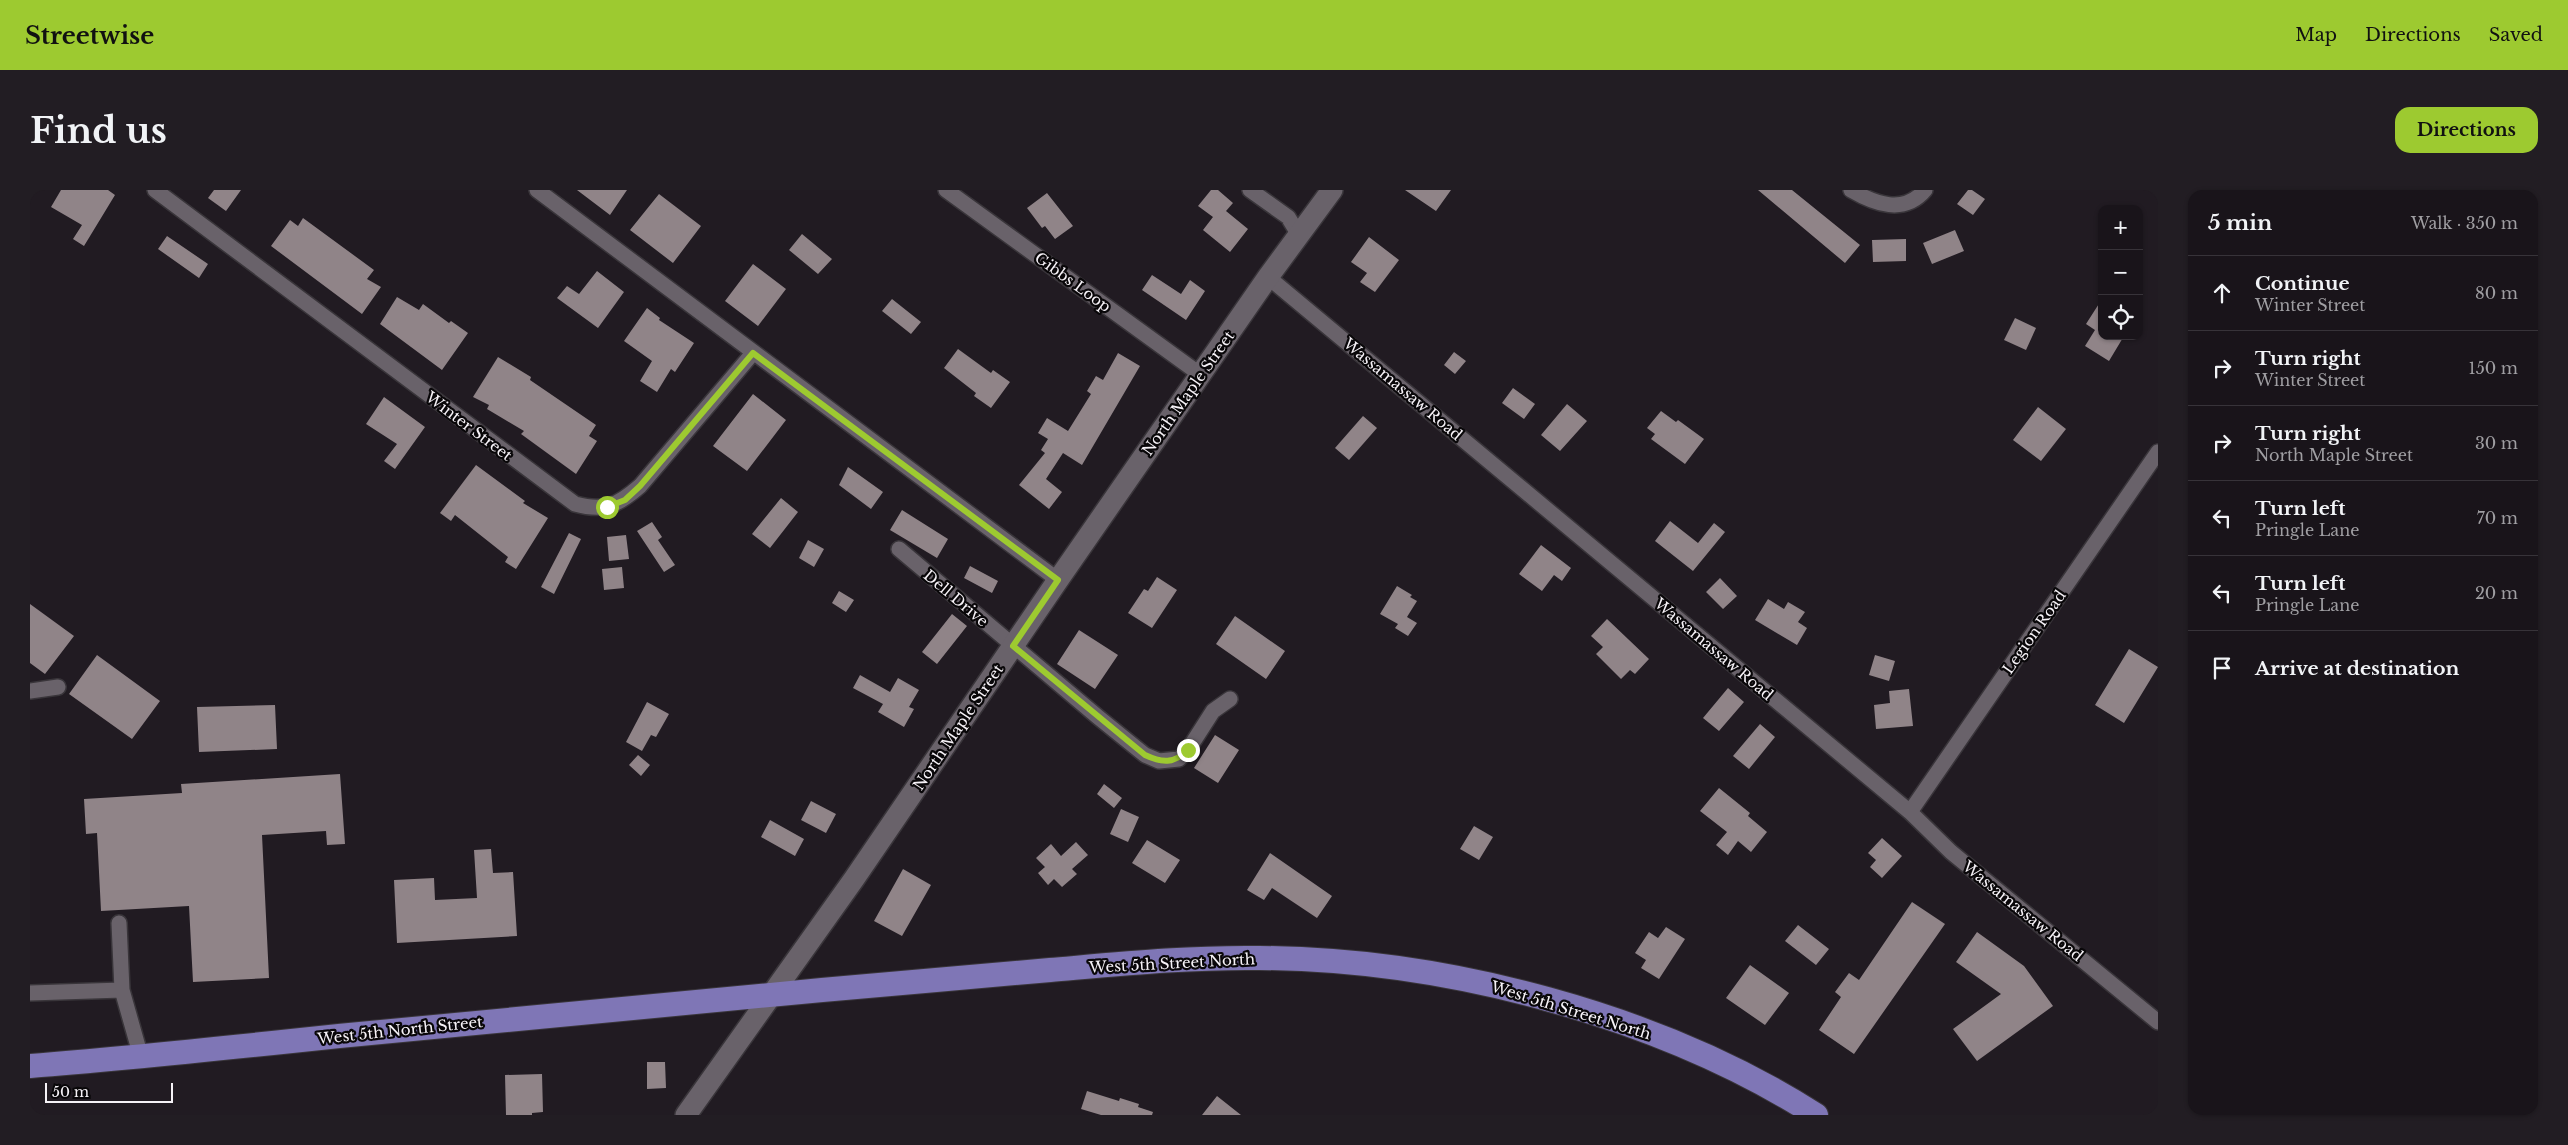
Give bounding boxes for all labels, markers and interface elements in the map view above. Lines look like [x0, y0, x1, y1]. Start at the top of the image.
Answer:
text: Streetwise [25, 21, 154, 50]
text: Map [2295, 24, 2337, 46]
text: Directions [2365, 24, 2461, 46]
text: Saved [2489, 24, 2543, 46]
button: Directions [2395, 107, 2538, 153]
text: Find us [30, 109, 167, 152]
map controls [2098, 205, 2143, 340]
button: + [2098, 205, 2143, 250]
text: 5 min [2208, 210, 2272, 236]
text: Walk · 350 m [2411, 213, 2518, 233]
street label: Gibbs Loop [1031, 248, 1115, 316]
button: − [2098, 250, 2143, 295]
text: Continue [2255, 272, 2350, 295]
icon: ahead [2208, 279, 2236, 307]
text: 80 m [2475, 283, 2518, 303]
button: locate [2098, 295, 2143, 340]
text: Winter Street [2255, 295, 2365, 315]
street label: North Maple Street [1138, 327, 1238, 459]
street label: Wassamassaw Road [1339, 333, 1466, 444]
text: Turn right [2255, 347, 2361, 370]
icon: right [2208, 354, 2236, 382]
text: 150 m [2469, 358, 2518, 378]
text: Winter Street [2255, 370, 2365, 390]
street label: Winter Street [421, 387, 516, 465]
text: Turn right [2255, 422, 2361, 445]
icon: right [2208, 429, 2236, 457]
text: 30 m [2475, 433, 2518, 453]
text: North Maple Street [2255, 445, 2413, 465]
route start [596, 496, 619, 519]
text: Turn left [2255, 497, 2346, 520]
icon: left [2208, 504, 2236, 532]
text: 70 m [2477, 508, 2518, 528]
text: Pringle Lane [2255, 520, 2359, 540]
street label: Dell Drive [920, 565, 992, 631]
text: Turn left [2255, 572, 2346, 595]
icon: left [2208, 579, 2236, 607]
text: 20 m [2475, 583, 2518, 603]
street label: Legion Road [1998, 586, 2070, 678]
street label: Wassamassaw Road [1650, 593, 1777, 704]
text: Pringle Lane [2255, 595, 2359, 615]
icon: arrive [2208, 654, 2236, 682]
text: Arrive at destination [2255, 657, 2459, 680]
street label: North Maple Street [909, 660, 1007, 794]
route end [1177, 739, 1200, 762]
street label: Wassamassaw Road [1958, 856, 2087, 965]
street label: West 5th Street North [1088, 949, 1255, 977]
street label: West 5th Street North [1488, 976, 1653, 1043]
street label: West 5th North Street [315, 1012, 484, 1048]
scale bar [45, 1080, 172, 1103]
text: 50 m [52, 1083, 89, 1101]

